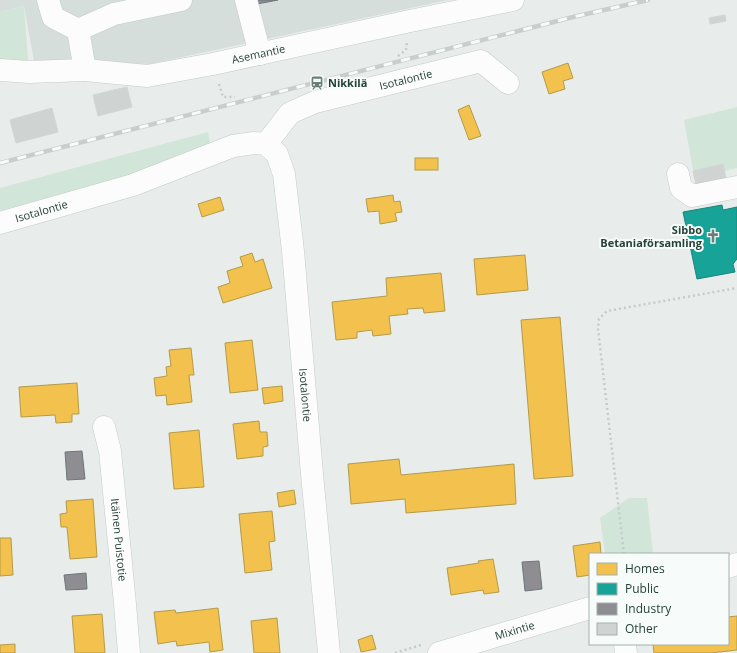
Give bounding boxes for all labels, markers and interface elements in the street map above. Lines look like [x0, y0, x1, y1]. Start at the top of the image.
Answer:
street label: Asemantie [230, 40, 287, 67]
street label: Isotalontie [378, 65, 434, 93]
station icon: Nikkilä [309, 75, 325, 91]
place label: Nikkilä [328, 75, 367, 90]
street label: Isotalontie [13, 196, 69, 225]
place label: Sibbo Betaniaförsamling [600, 222, 703, 250]
church icon: Sibbo Betaniaförsamling [705, 228, 721, 244]
street label: Isotalontie [296, 367, 316, 423]
street label: Itäinen Puistotie [108, 498, 131, 582]
legend [589, 553, 729, 645]
text: Homes [625, 560, 665, 577]
text: Public [625, 580, 659, 597]
text: Industry [625, 600, 672, 617]
street label: Mixintie [493, 617, 536, 643]
text: Other [625, 620, 658, 637]

